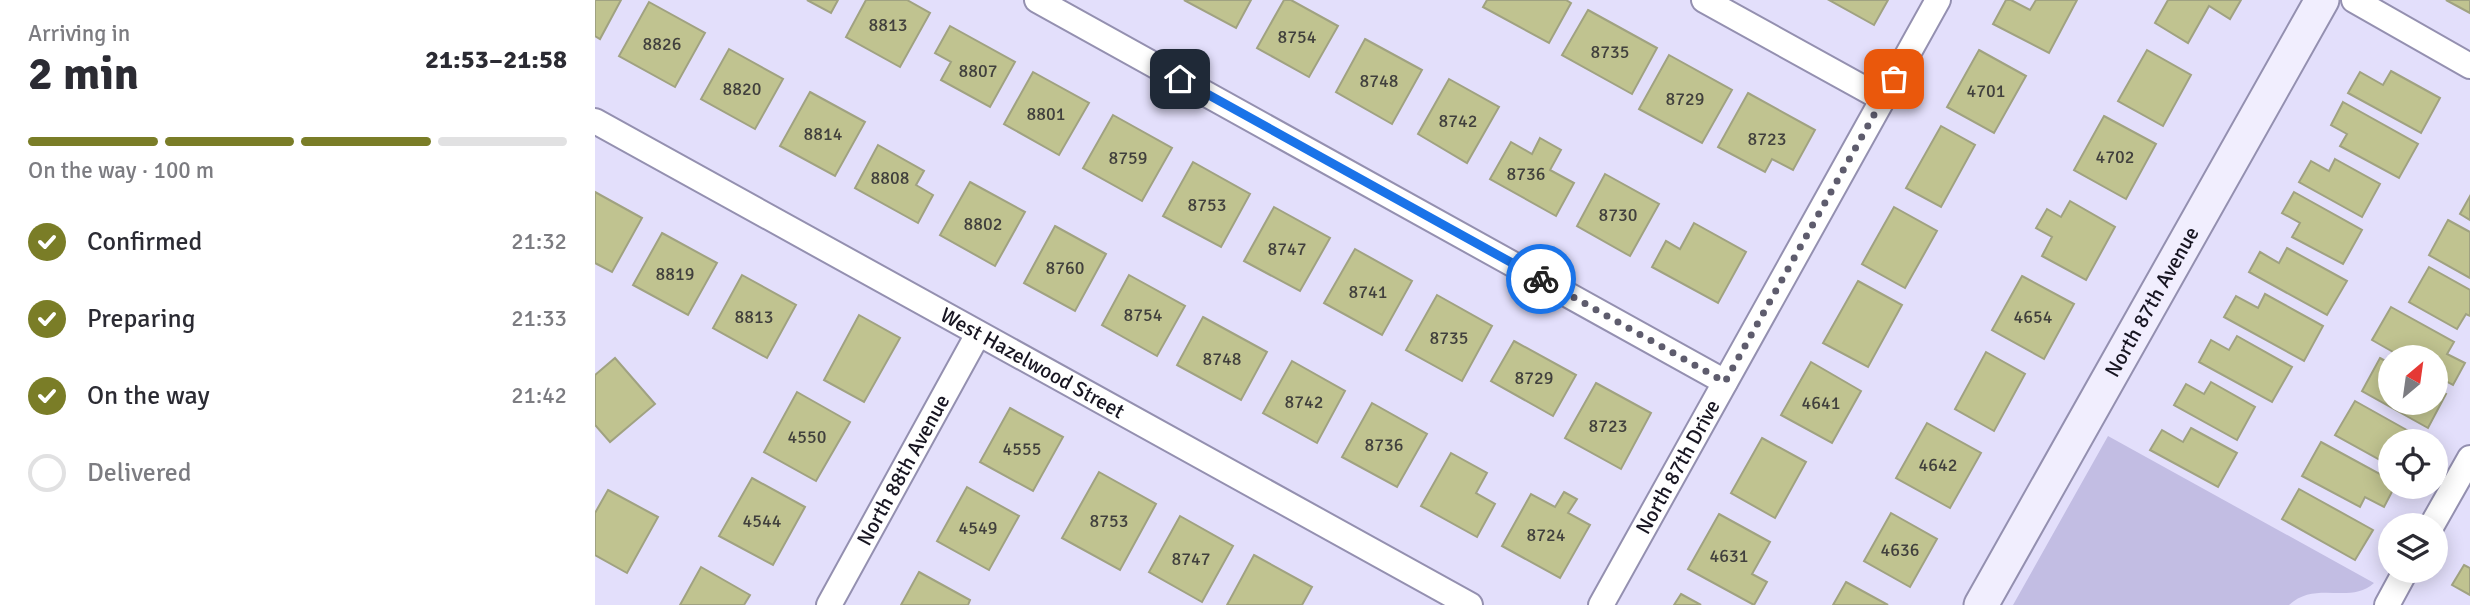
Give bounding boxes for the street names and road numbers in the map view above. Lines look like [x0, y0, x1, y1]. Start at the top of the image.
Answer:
street label: North 87th Avenue [2099, 222, 2205, 382]
street label: West Hazelwood Street [936, 302, 1129, 424]
street label: North 88th Avenue [851, 390, 955, 550]
street label: North 87th Drive [1630, 395, 1726, 539]

